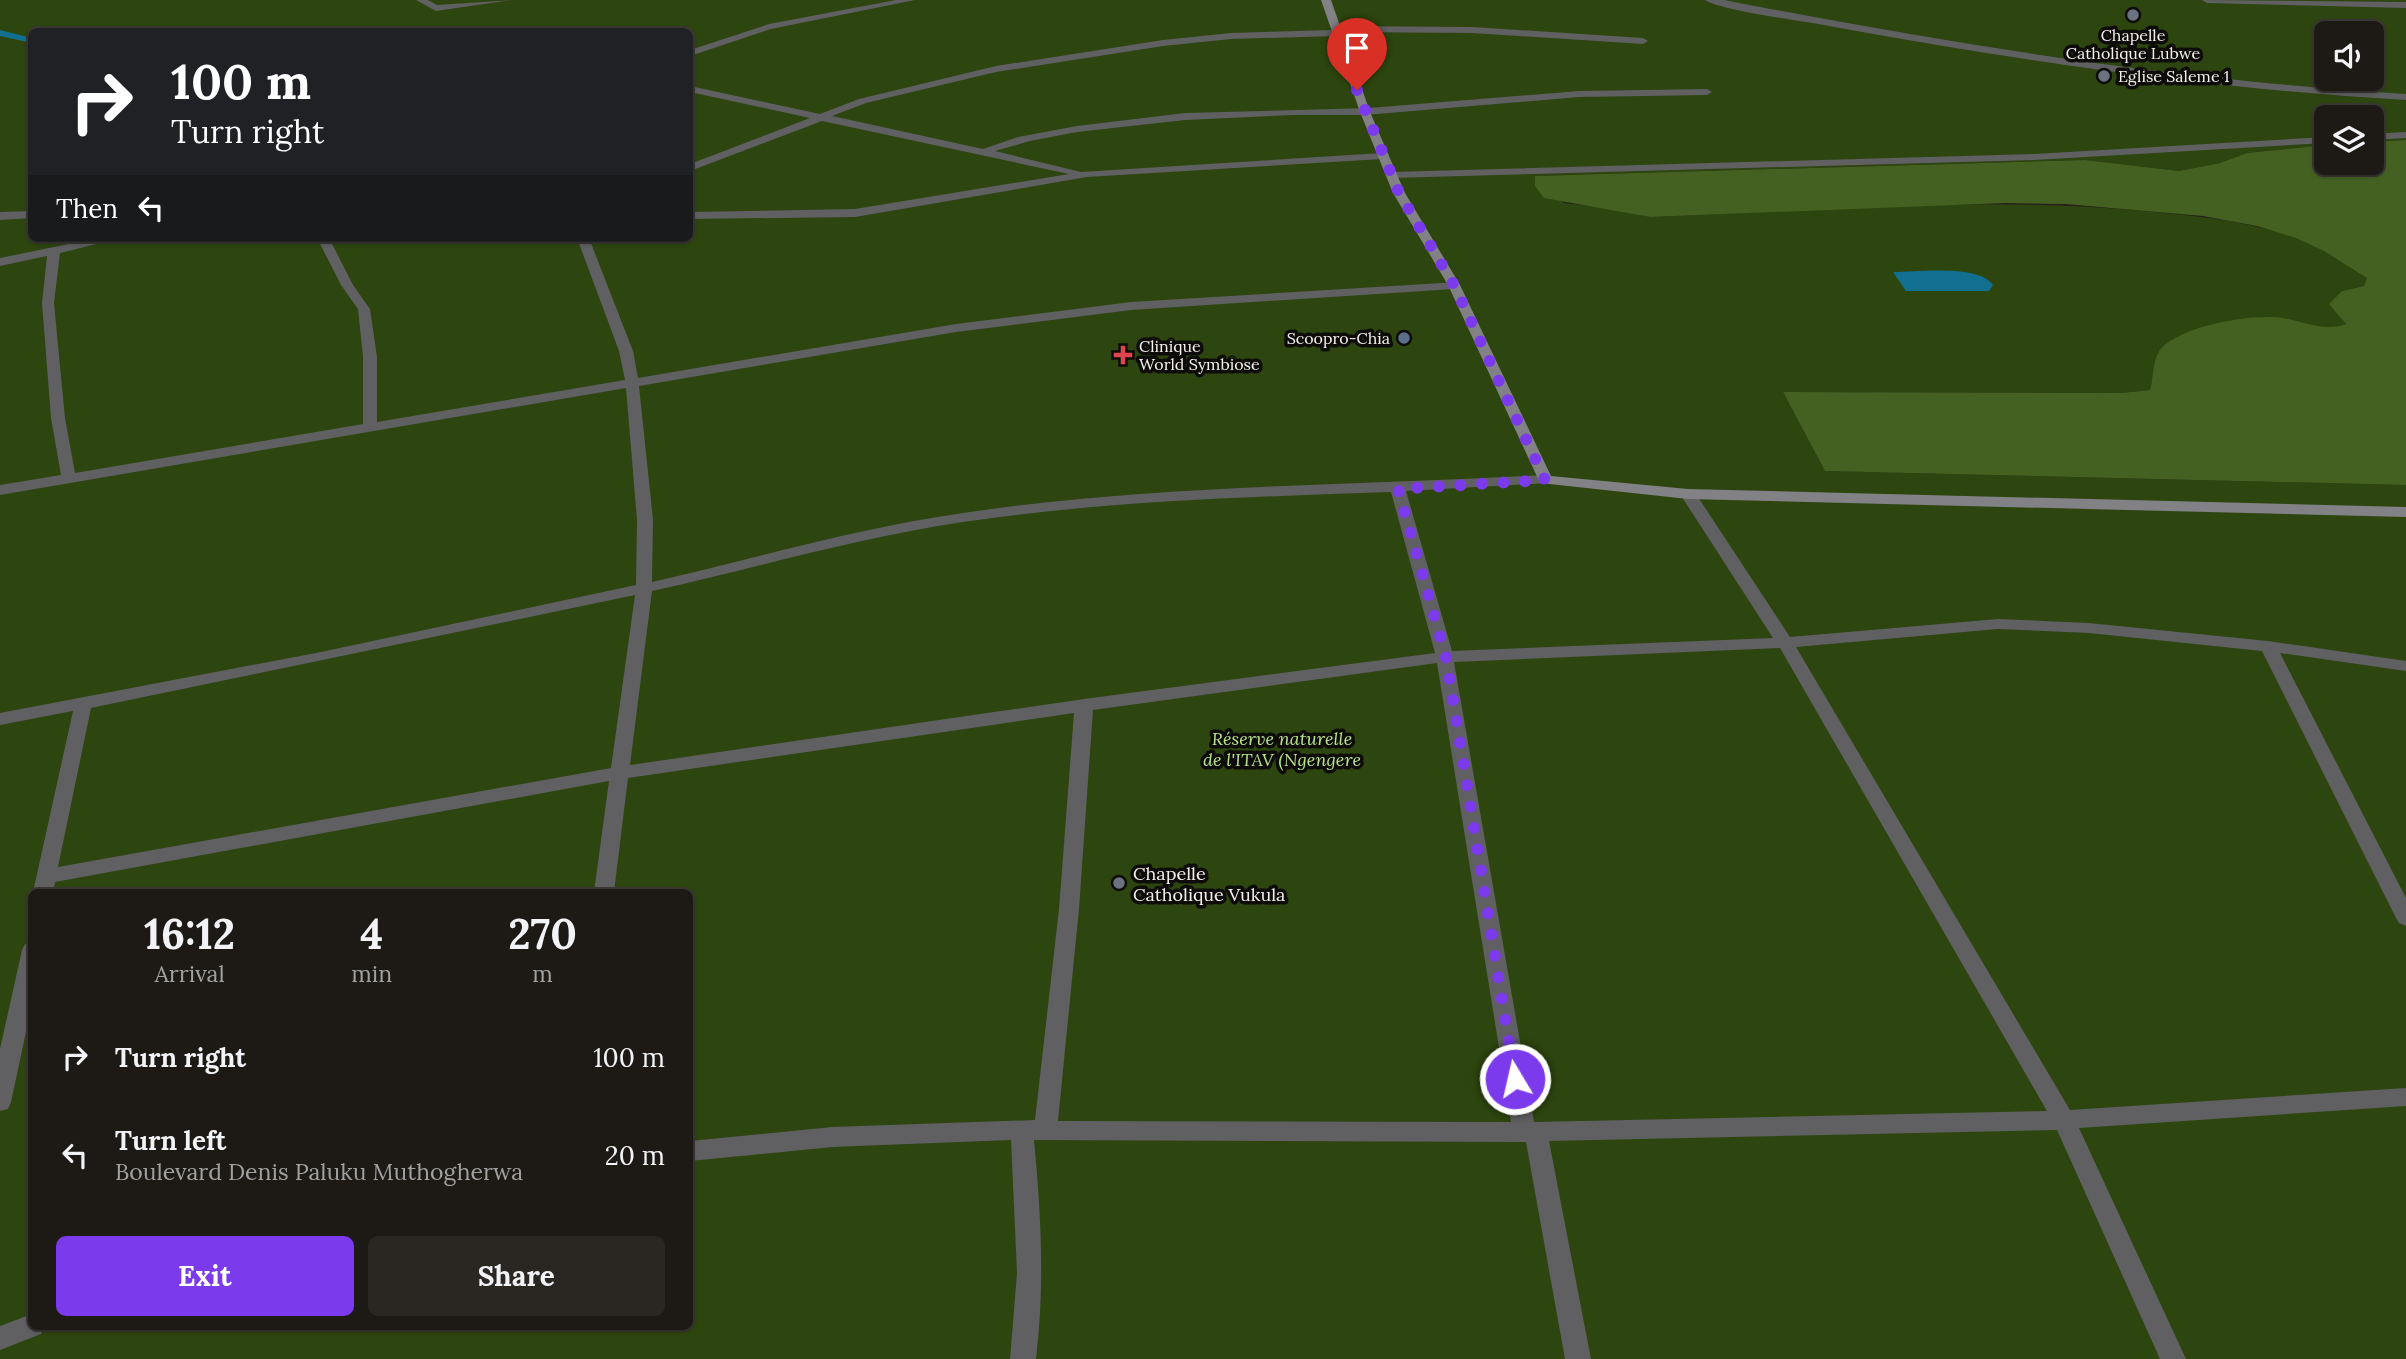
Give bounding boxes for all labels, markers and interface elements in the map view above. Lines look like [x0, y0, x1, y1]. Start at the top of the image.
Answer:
marker: Chapelle Catholique Lubwe [2125, 7, 2141, 23]
pin [1327, 18, 1387, 90]
map controls [2314, 21, 2384, 175]
button: sound [2314, 21, 2384, 91]
place label: Chapelle Catholique Lubwe [2066, 25, 2200, 63]
icon: arrive [1338, 29, 1376, 67]
text: 100 m [171, 50, 311, 112]
icon: right [56, 56, 147, 147]
place label: Eglise Saleme 1 [2118, 66, 2230, 86]
marker: Eglise Saleme 1 [2096, 68, 2112, 84]
button: layers [2314, 105, 2384, 175]
text: Turn right [171, 111, 324, 152]
icon: left [132, 189, 170, 227]
text: Then [56, 192, 118, 225]
place label: Scoopro-Chia [1287, 328, 1390, 348]
marker: Scoopro-Chia [1396, 330, 1412, 346]
place label: Clinique World Symbiose [1139, 336, 1260, 374]
marker: Clinique World Symbiose [1113, 345, 1133, 365]
park label: Réserve naturelle de l'ITAV (Ngengere [1203, 727, 1361, 771]
place label: Chapelle Catholique Vukula [1133, 862, 1285, 906]
marker: Chapelle Catholique Vukula [1111, 875, 1127, 891]
text: 16:12 [144, 907, 235, 961]
text: 4 [360, 907, 383, 961]
text: 270 [508, 907, 577, 961]
text: Arrival [154, 959, 225, 988]
text: min [351, 959, 392, 988]
text: m [532, 959, 553, 988]
icon: right [56, 1038, 94, 1076]
text: Turn right [115, 1041, 246, 1074]
text: 100 m [593, 1041, 665, 1074]
position arrow [1478, 1042, 1552, 1116]
text: Turn left [115, 1124, 226, 1157]
icon: left [56, 1136, 94, 1174]
text: 20 m [605, 1139, 665, 1172]
text: Boulevard Denis Paluku Muthogherwa [115, 1157, 523, 1186]
button: Exit [56, 1236, 354, 1316]
button: Share [368, 1236, 665, 1316]

